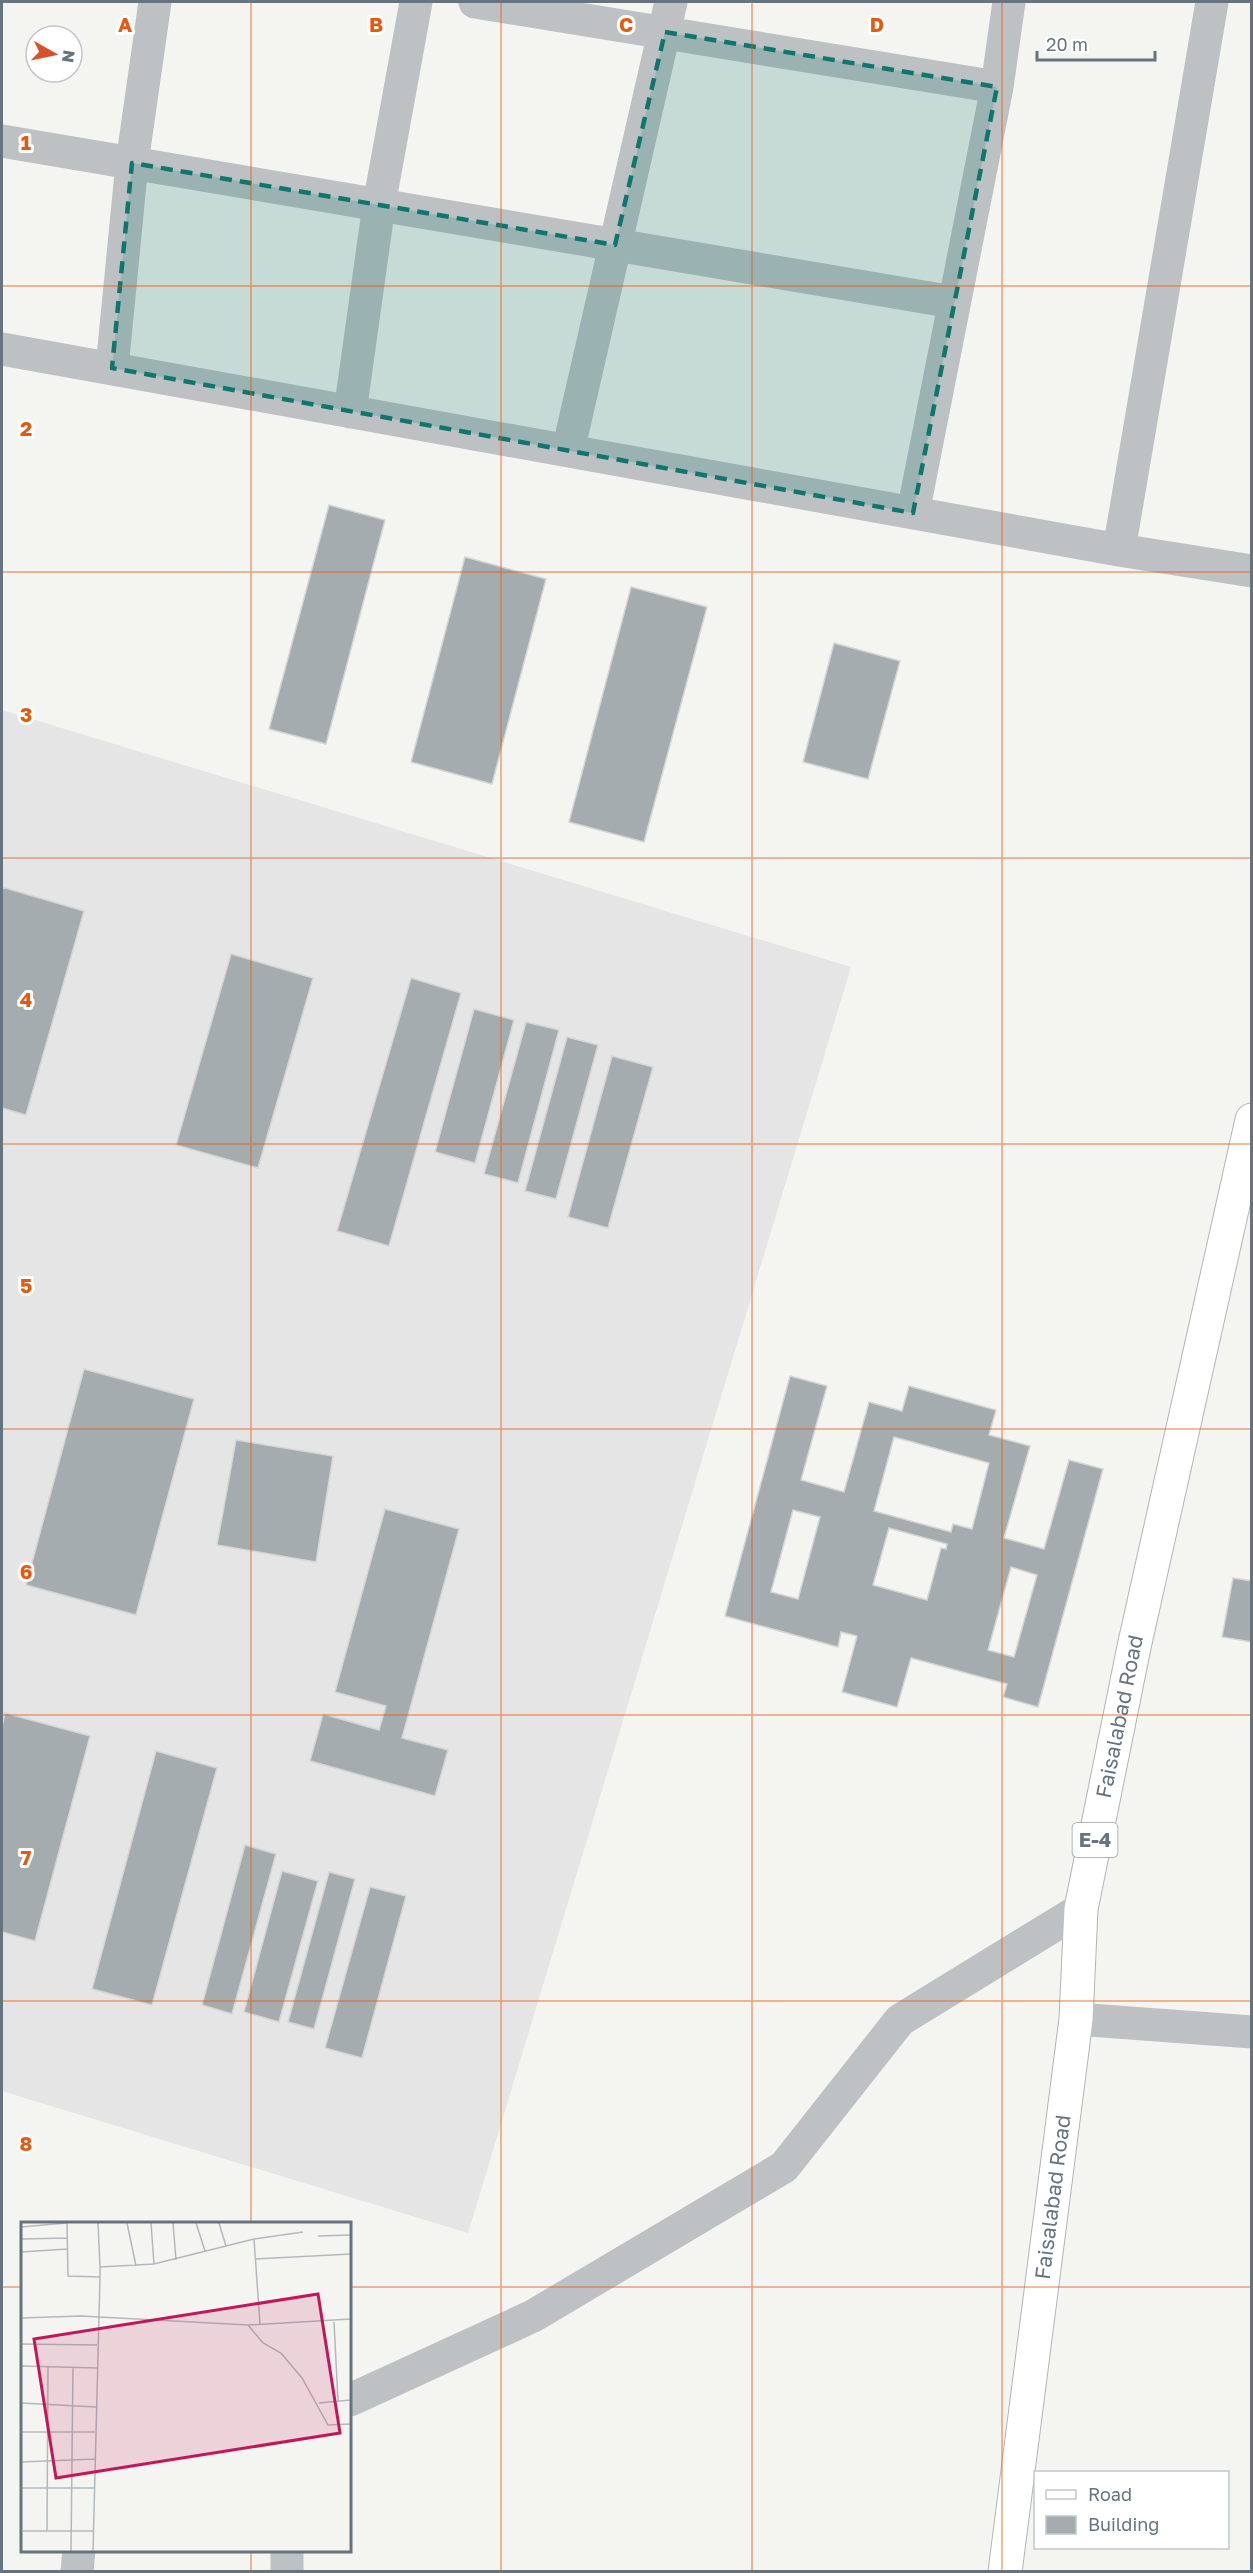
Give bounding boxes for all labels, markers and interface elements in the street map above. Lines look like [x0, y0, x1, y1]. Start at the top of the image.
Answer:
text: A [118, 12, 132, 36]
text: B [369, 12, 383, 36]
text: C [619, 12, 633, 36]
text: D [870, 12, 884, 36]
north arrow [24, 24, 84, 84]
scale bar [1037, 24, 1156, 62]
text: 20 m [1046, 33, 1088, 55]
text: N [58, 49, 80, 64]
text: 1 [21, 130, 31, 154]
text: 2 [20, 416, 32, 440]
text: 3 [20, 702, 32, 726]
text: 4 [20, 987, 32, 1011]
text: 5 [20, 1273, 32, 1297]
text: 6 [20, 1559, 32, 1583]
street label: Faisalabad Road [1090, 1632, 1148, 1800]
road number: E-4 [1072, 1823, 1118, 1857]
text: 7 [21, 1845, 32, 1869]
street label: Faisalabad Road [1029, 2113, 1076, 2281]
text: 8 [20, 2131, 32, 2155]
inset map [21, 2222, 351, 2552]
legend [1034, 2471, 1229, 2549]
text: Road [1088, 2483, 1132, 2505]
text: Building [1088, 2513, 1159, 2535]

